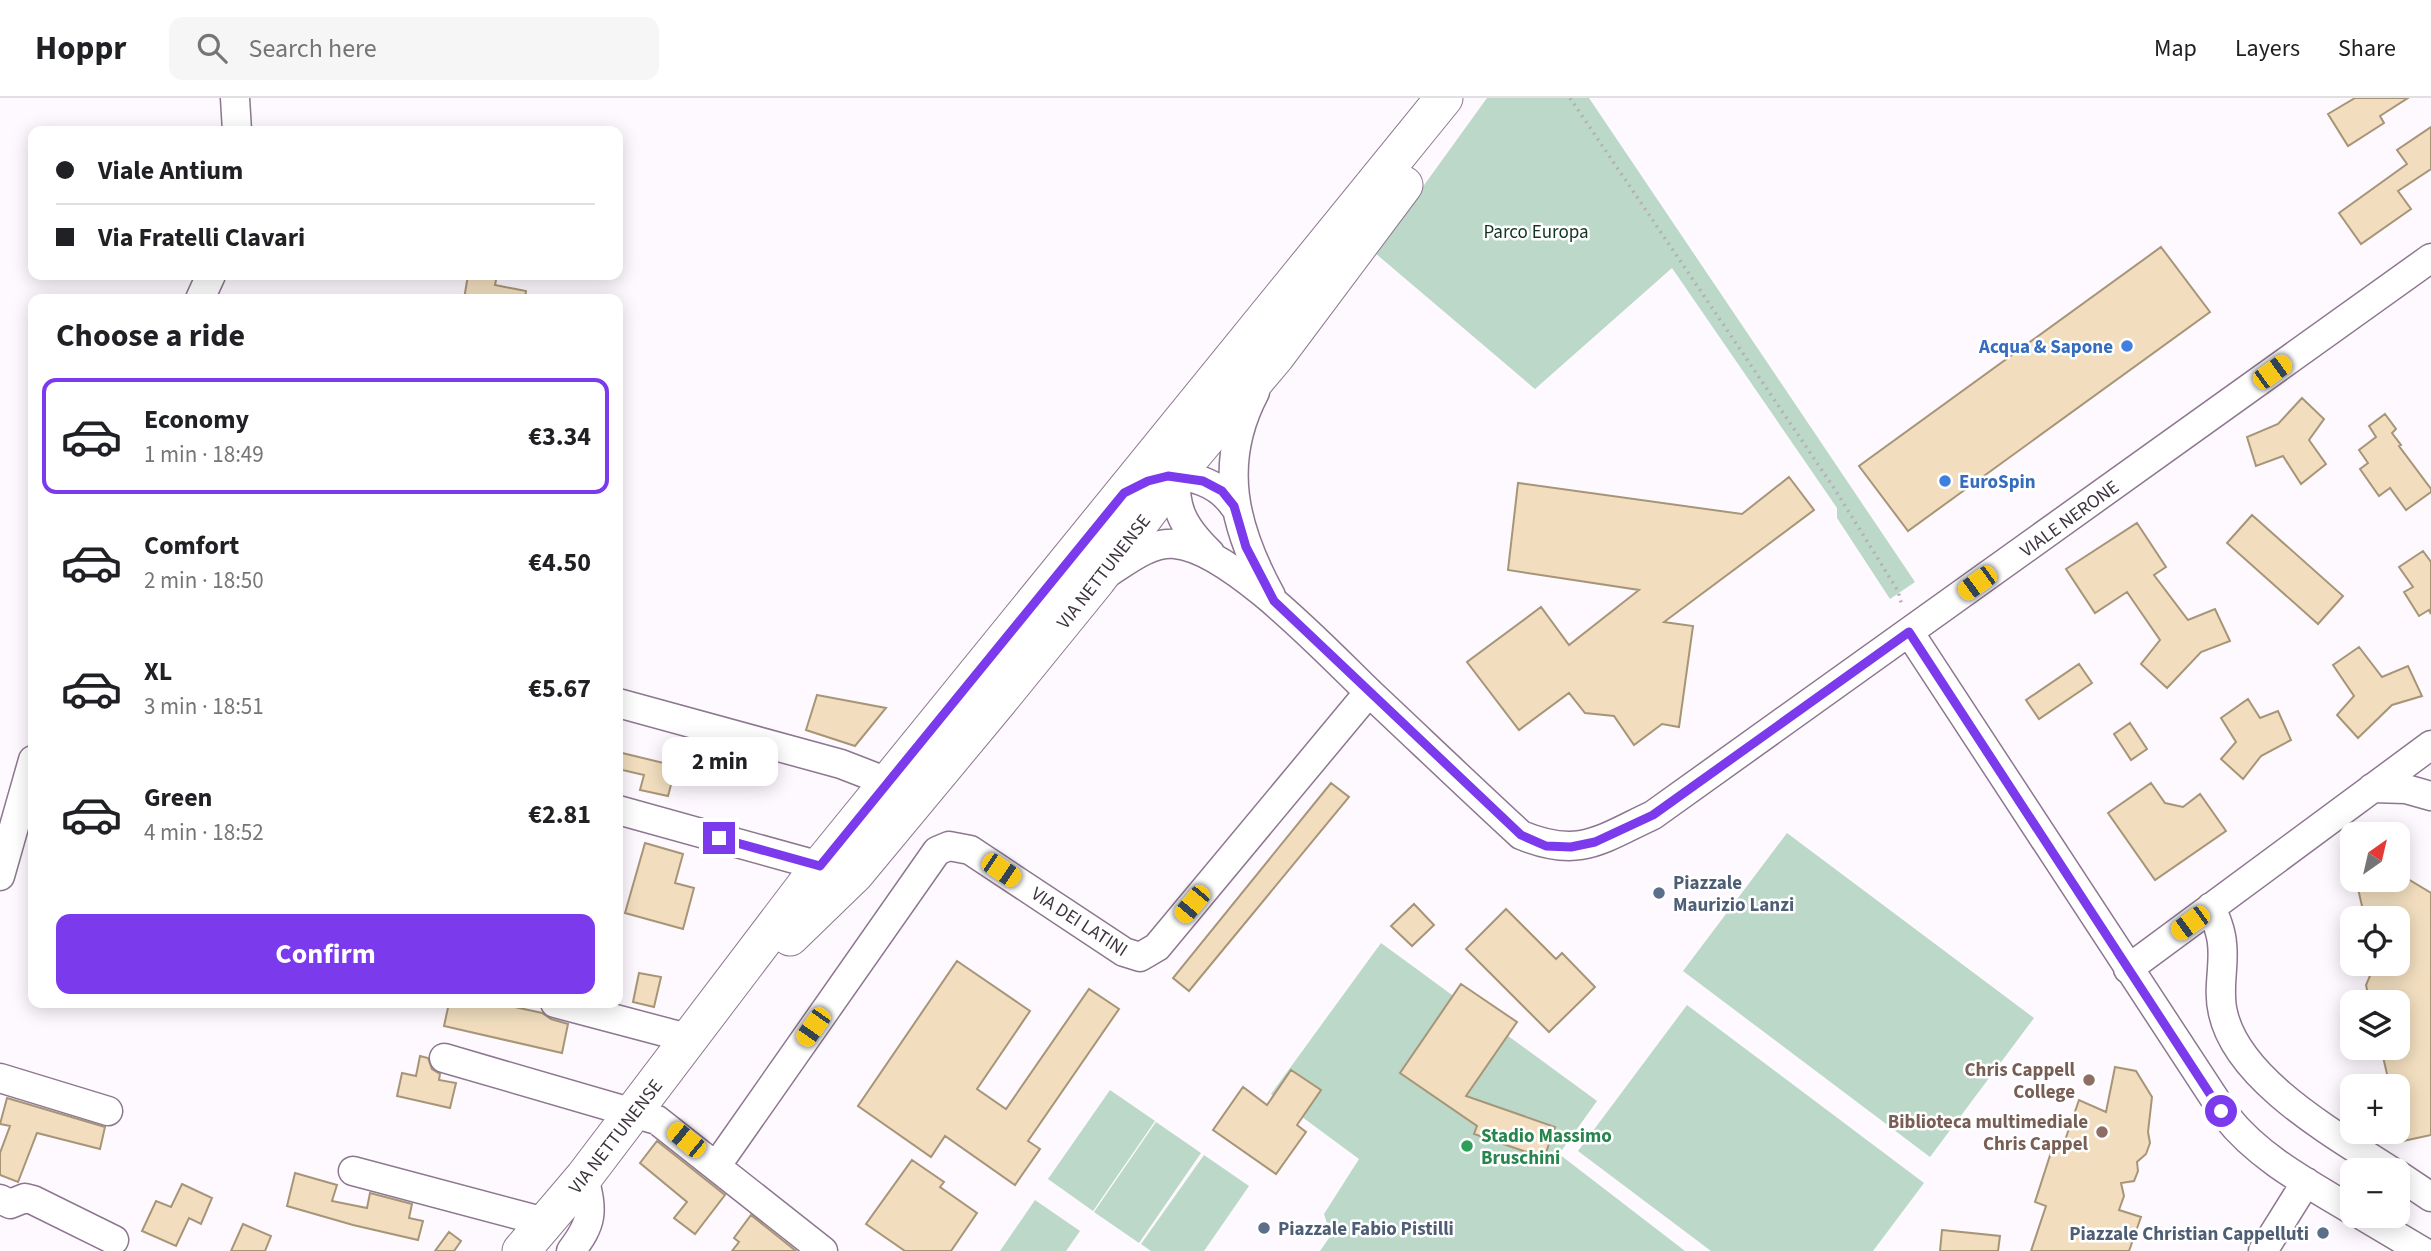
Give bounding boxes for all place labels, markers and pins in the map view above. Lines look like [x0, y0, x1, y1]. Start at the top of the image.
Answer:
place label: Acqua & Sapone [1978, 334, 2113, 361]
marker: Acqua & Sapone [2119, 338, 2135, 354]
place label: EuroSpin [1959, 469, 2036, 496]
marker: EuroSpin [1937, 473, 1953, 489]
place label: Piazzale Maurizio Lanzi [1673, 870, 1794, 919]
marker: Piazzale Maurizio Lanzi [1651, 885, 1667, 901]
place label: Chris Cappell College [1965, 1057, 2076, 1106]
marker: Chris Cappell College [2081, 1072, 2097, 1088]
place label: Biblioteca multimediale Chris Cappel [1888, 1109, 2089, 1158]
place label: Stadio Massimo Bruschini [1481, 1123, 1612, 1172]
marker: Biblioteca multimediale Chris Cappel [2094, 1124, 2110, 1140]
marker: Stadio Massimo Bruschini [1459, 1138, 1475, 1154]
place label: Piazzale Fabio Pistilli [1278, 1216, 1454, 1243]
marker: Piazzale Fabio Pistilli [1256, 1220, 1272, 1236]
place label: Piazzale Christian Cappelluti [2069, 1221, 2309, 1248]
marker: Piazzale Christian Cappelluti [2315, 1225, 2331, 1241]

